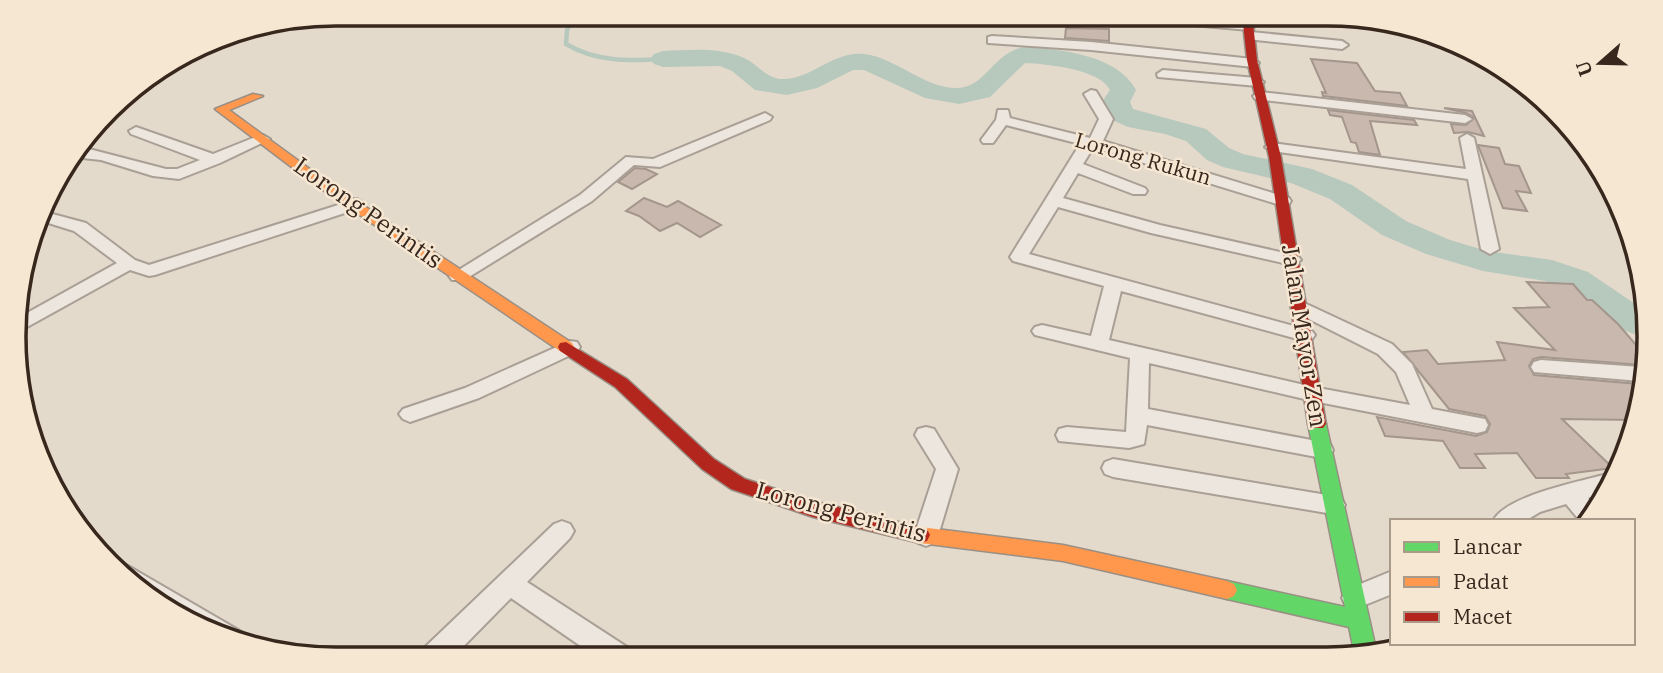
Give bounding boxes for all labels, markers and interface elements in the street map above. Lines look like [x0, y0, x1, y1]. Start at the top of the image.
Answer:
north arrow [1565, 28, 1635, 98]
text: U [1570, 58, 1598, 80]
street label: Lorong Rukun [1072, 125, 1215, 191]
street label: Lorong Perintis [288, 149, 449, 275]
street label: Jalan Mayor Zen [1275, 242, 1335, 430]
street label: Lorong Perintis [753, 473, 930, 549]
legend [1390, 519, 1635, 645]
text: Lancar [1453, 532, 1523, 560]
text: Padat [1453, 567, 1509, 595]
text: Macet [1453, 602, 1512, 630]

